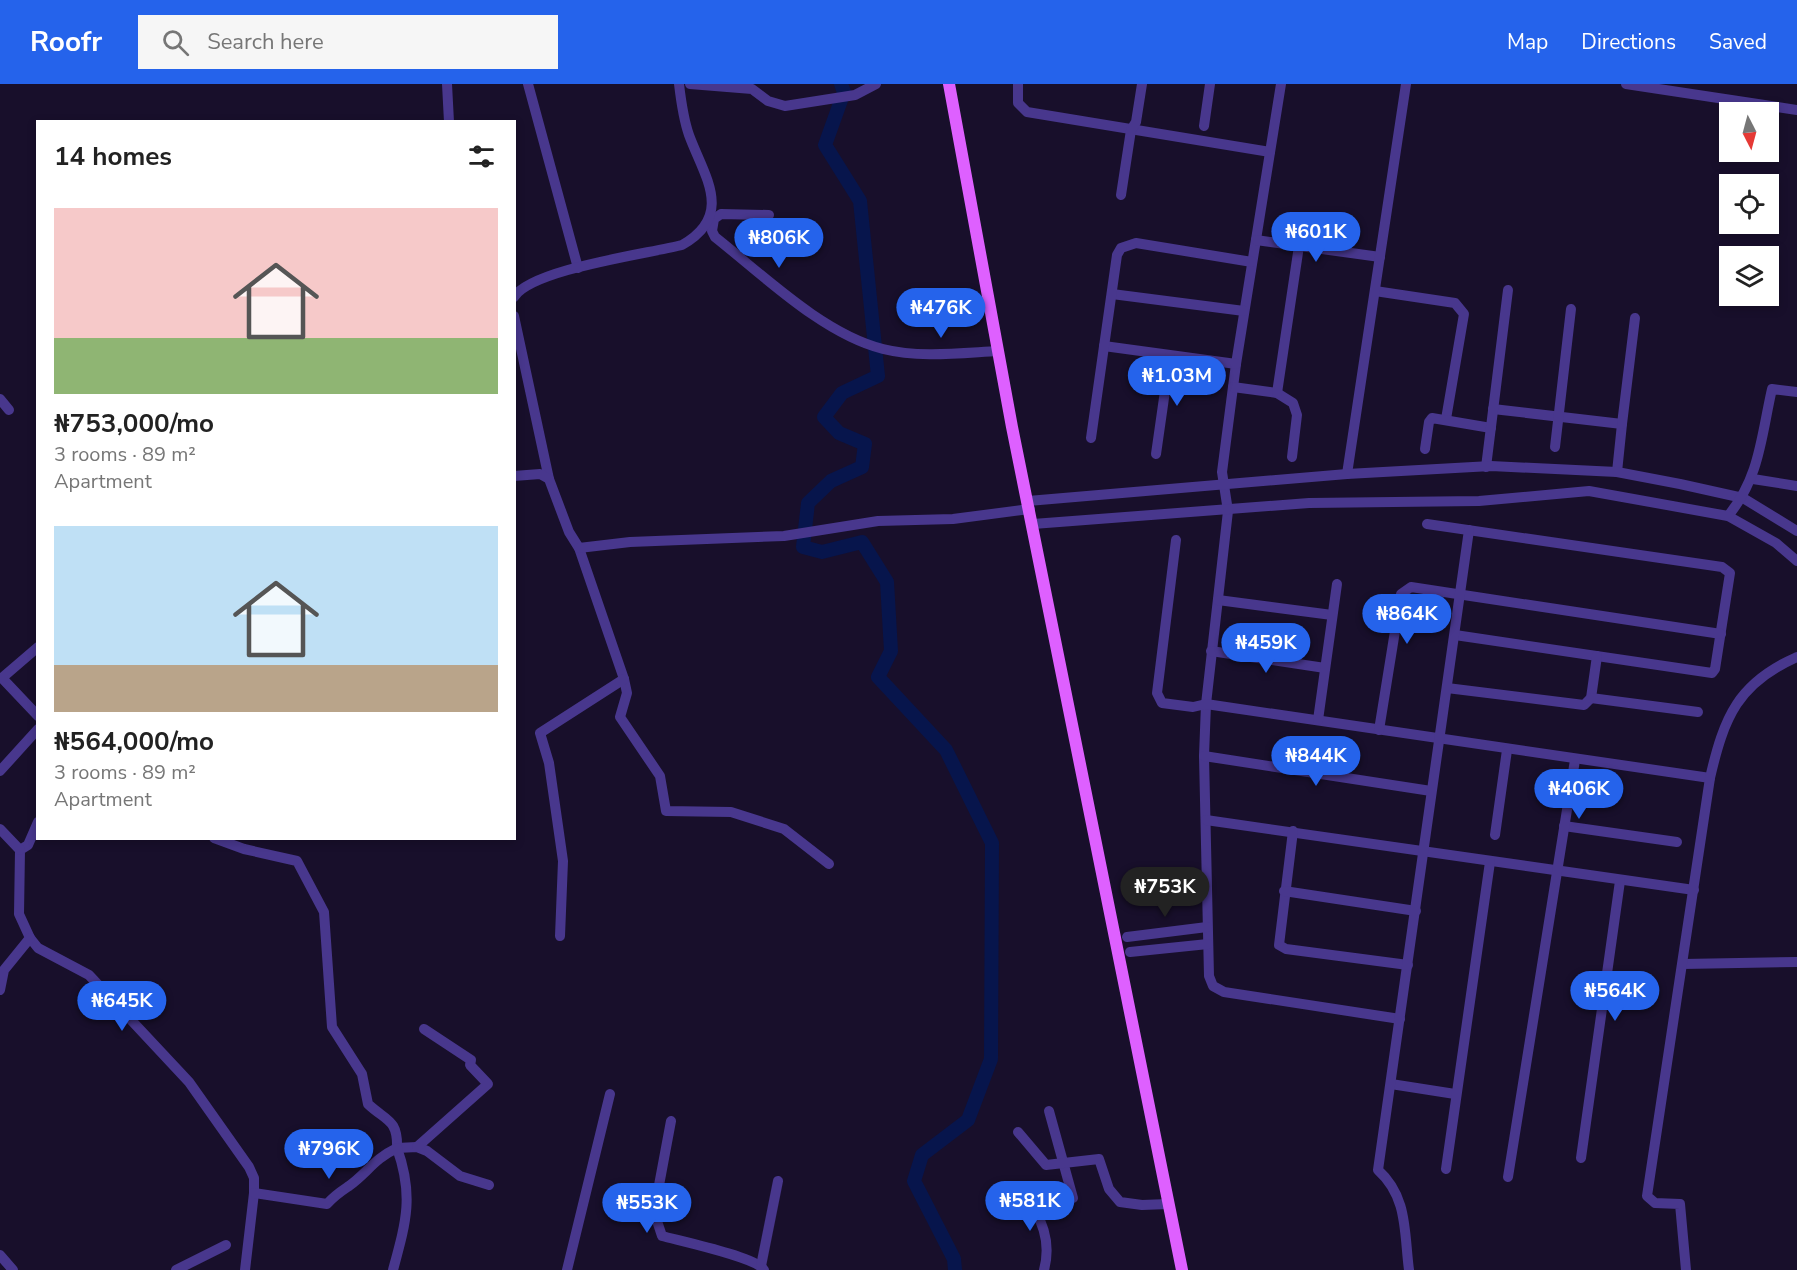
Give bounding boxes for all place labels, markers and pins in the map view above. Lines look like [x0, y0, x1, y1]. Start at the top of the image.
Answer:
pin: ₦601K [1274, 212, 1358, 263]
pin: ₦806K [737, 218, 821, 269]
pin: ₦476K [899, 288, 983, 339]
pin: ₦1.03M [1128, 356, 1226, 407]
pin: ₦864K [1365, 594, 1449, 645]
pin: ₦459K [1224, 623, 1308, 674]
pin: ₦844K [1274, 736, 1358, 787]
pin: ₦406K [1537, 769, 1621, 820]
pin: ₦753K [1123, 867, 1207, 918]
pin: ₦564K [1573, 971, 1657, 1022]
pin: ₦645K [80, 981, 164, 1032]
pin: ₦796K [287, 1129, 371, 1180]
pin: ₦581K [988, 1181, 1072, 1232]
pin: ₦553K [605, 1183, 689, 1234]

